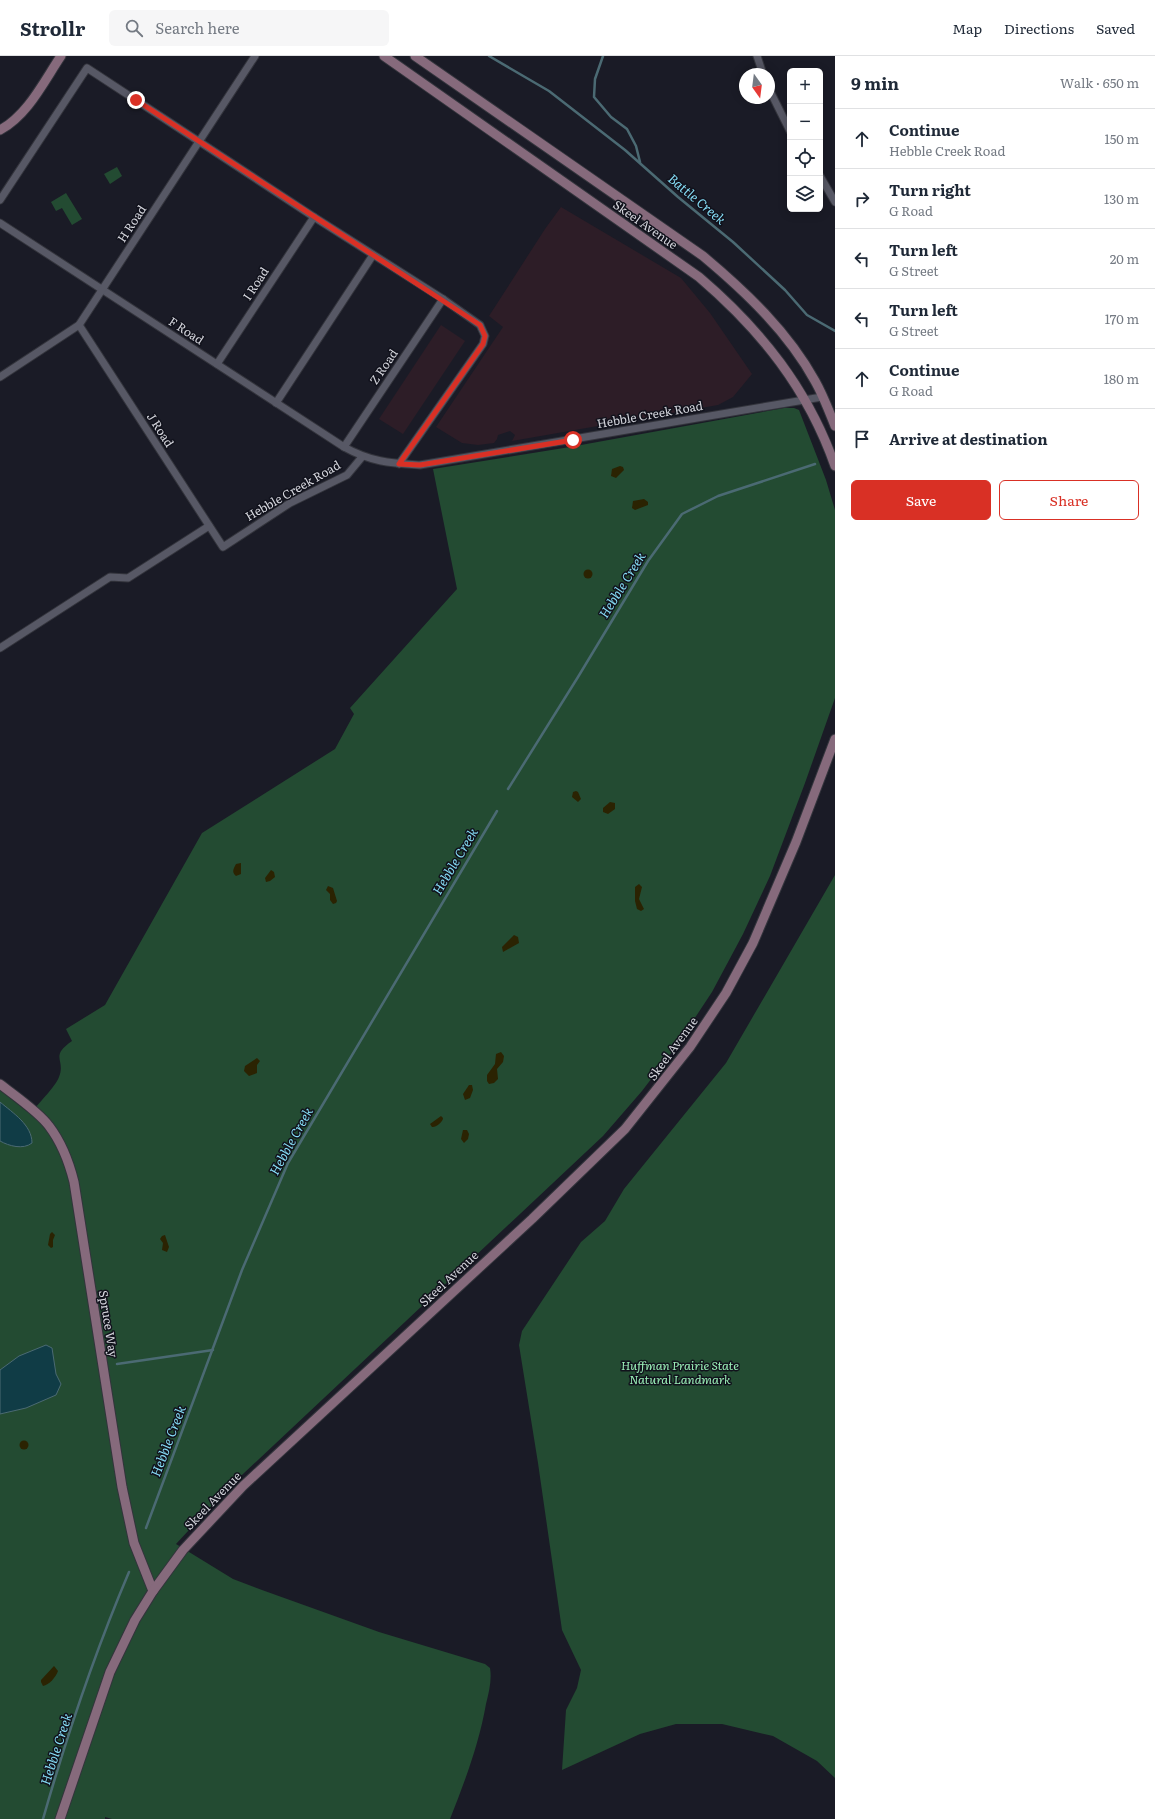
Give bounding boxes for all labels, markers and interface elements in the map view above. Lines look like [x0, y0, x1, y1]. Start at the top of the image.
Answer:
search box [109, 10, 389, 46]
text: Strollr [20, 14, 85, 42]
text: Search here [155, 16, 240, 39]
icon: search [123, 17, 145, 39]
text: Map [952, 18, 982, 38]
text: Directions [1004, 18, 1074, 38]
text: Saved [1096, 18, 1135, 38]
north arrow [739, 68, 775, 104]
map controls [787, 68, 823, 212]
button: + [787, 68, 823, 104]
text: 9 min [851, 70, 899, 95]
text: Walk · 650 m [1060, 73, 1139, 92]
route end [127, 91, 145, 109]
button: − [787, 104, 823, 140]
text: Continue [889, 118, 959, 141]
icon: ahead [851, 128, 873, 150]
text: 150 m [1104, 129, 1139, 148]
button: locate [787, 140, 823, 176]
text: Hebble Creek Road [889, 141, 1005, 160]
water label: Battle Creek [664, 169, 731, 229]
button: layers [787, 176, 823, 212]
text: Turn right [889, 178, 971, 201]
icon: right [851, 188, 873, 210]
text: 130 m [1104, 189, 1139, 208]
street label: Skeel Avenue [610, 195, 682, 253]
street label: H Road [112, 201, 150, 246]
text: G Road [889, 201, 933, 220]
text: Turn left [889, 238, 958, 261]
icon: left [851, 248, 873, 270]
text: 20 m [1110, 249, 1139, 268]
text: G Street [889, 261, 939, 280]
street label: I Road [238, 263, 273, 304]
text: Turn left [889, 298, 958, 321]
icon: left [851, 308, 873, 330]
text: 170 m [1105, 309, 1139, 328]
street label: F Road [165, 312, 208, 349]
text: G Street [889, 321, 939, 340]
street label: Z Road [365, 345, 402, 388]
text: Continue [889, 358, 959, 381]
icon: ahead [851, 368, 873, 390]
text: 180 m [1104, 369, 1139, 388]
text: G Road [889, 381, 933, 400]
street label: Hebble Creek Road [595, 396, 705, 432]
street label: J Road [143, 409, 179, 451]
text: Arrive at destination [889, 427, 1048, 450]
icon: arrive [851, 428, 873, 450]
route start [564, 431, 582, 449]
street label: Hebble Creek Road [241, 455, 344, 525]
button: Save [851, 480, 991, 520]
button: Share [999, 480, 1139, 520]
water label: Hebble Creek [594, 547, 650, 621]
water label: Hebble Creek [427, 823, 482, 898]
street label: Skeel Avenue [643, 1013, 702, 1084]
water label: Hebble Creek [264, 1103, 317, 1178]
street label: Skeel Avenue [415, 1246, 482, 1310]
street label: Spruce Way [95, 1289, 123, 1359]
park label: Huffman Prairie State Natural Landmark [621, 1356, 739, 1388]
water label: Hebble Creek [145, 1402, 190, 1479]
street label: Skeel Avenue [180, 1467, 245, 1534]
water label: Hebble Creek [35, 1710, 76, 1787]

